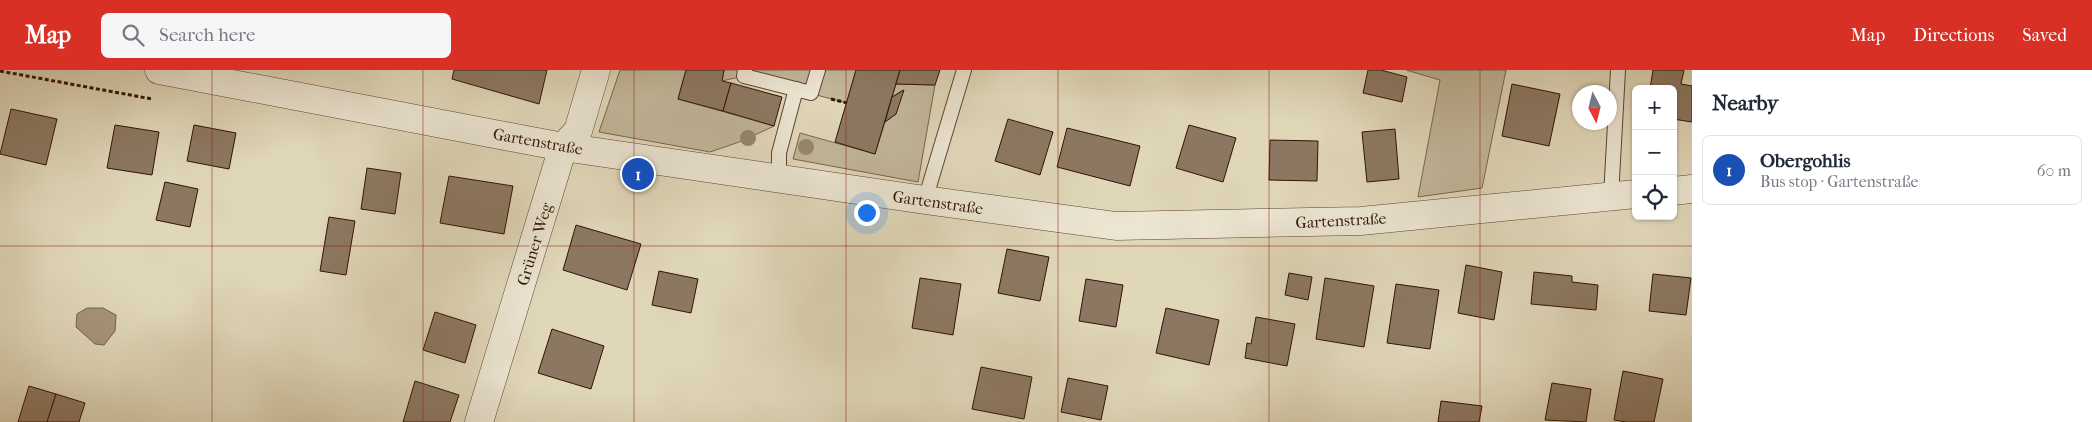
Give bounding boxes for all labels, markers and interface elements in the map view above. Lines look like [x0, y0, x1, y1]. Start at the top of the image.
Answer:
search box [101, 13, 451, 58]
text: Map [25, 21, 71, 49]
icon: search [119, 21, 147, 49]
text: Search here [159, 24, 255, 46]
text: Map [1851, 25, 1885, 46]
text: Directions [1913, 25, 1994, 46]
text: Saved [2022, 25, 2067, 46]
north arrow [1572, 85, 1617, 130]
map controls [1632, 85, 1677, 220]
button: + [1632, 85, 1677, 130]
text: Nearby [1712, 91, 1778, 115]
street label: Gartenstraße [491, 124, 584, 159]
button: − [1632, 130, 1677, 175]
text: Obergohlis [1760, 150, 1851, 172]
pin: 1 [622, 155, 654, 193]
text: 1 [1726, 161, 1732, 180]
text: 60 m [2037, 161, 2071, 180]
text: Bus stop · Gartenstraße [1760, 172, 1918, 191]
button: locate [1632, 175, 1677, 220]
street label: Gartenstraße [892, 187, 984, 218]
street label: Grüner Weg [513, 200, 556, 288]
your location [854, 200, 880, 226]
street label: Gartenstraße [1295, 209, 1387, 232]

